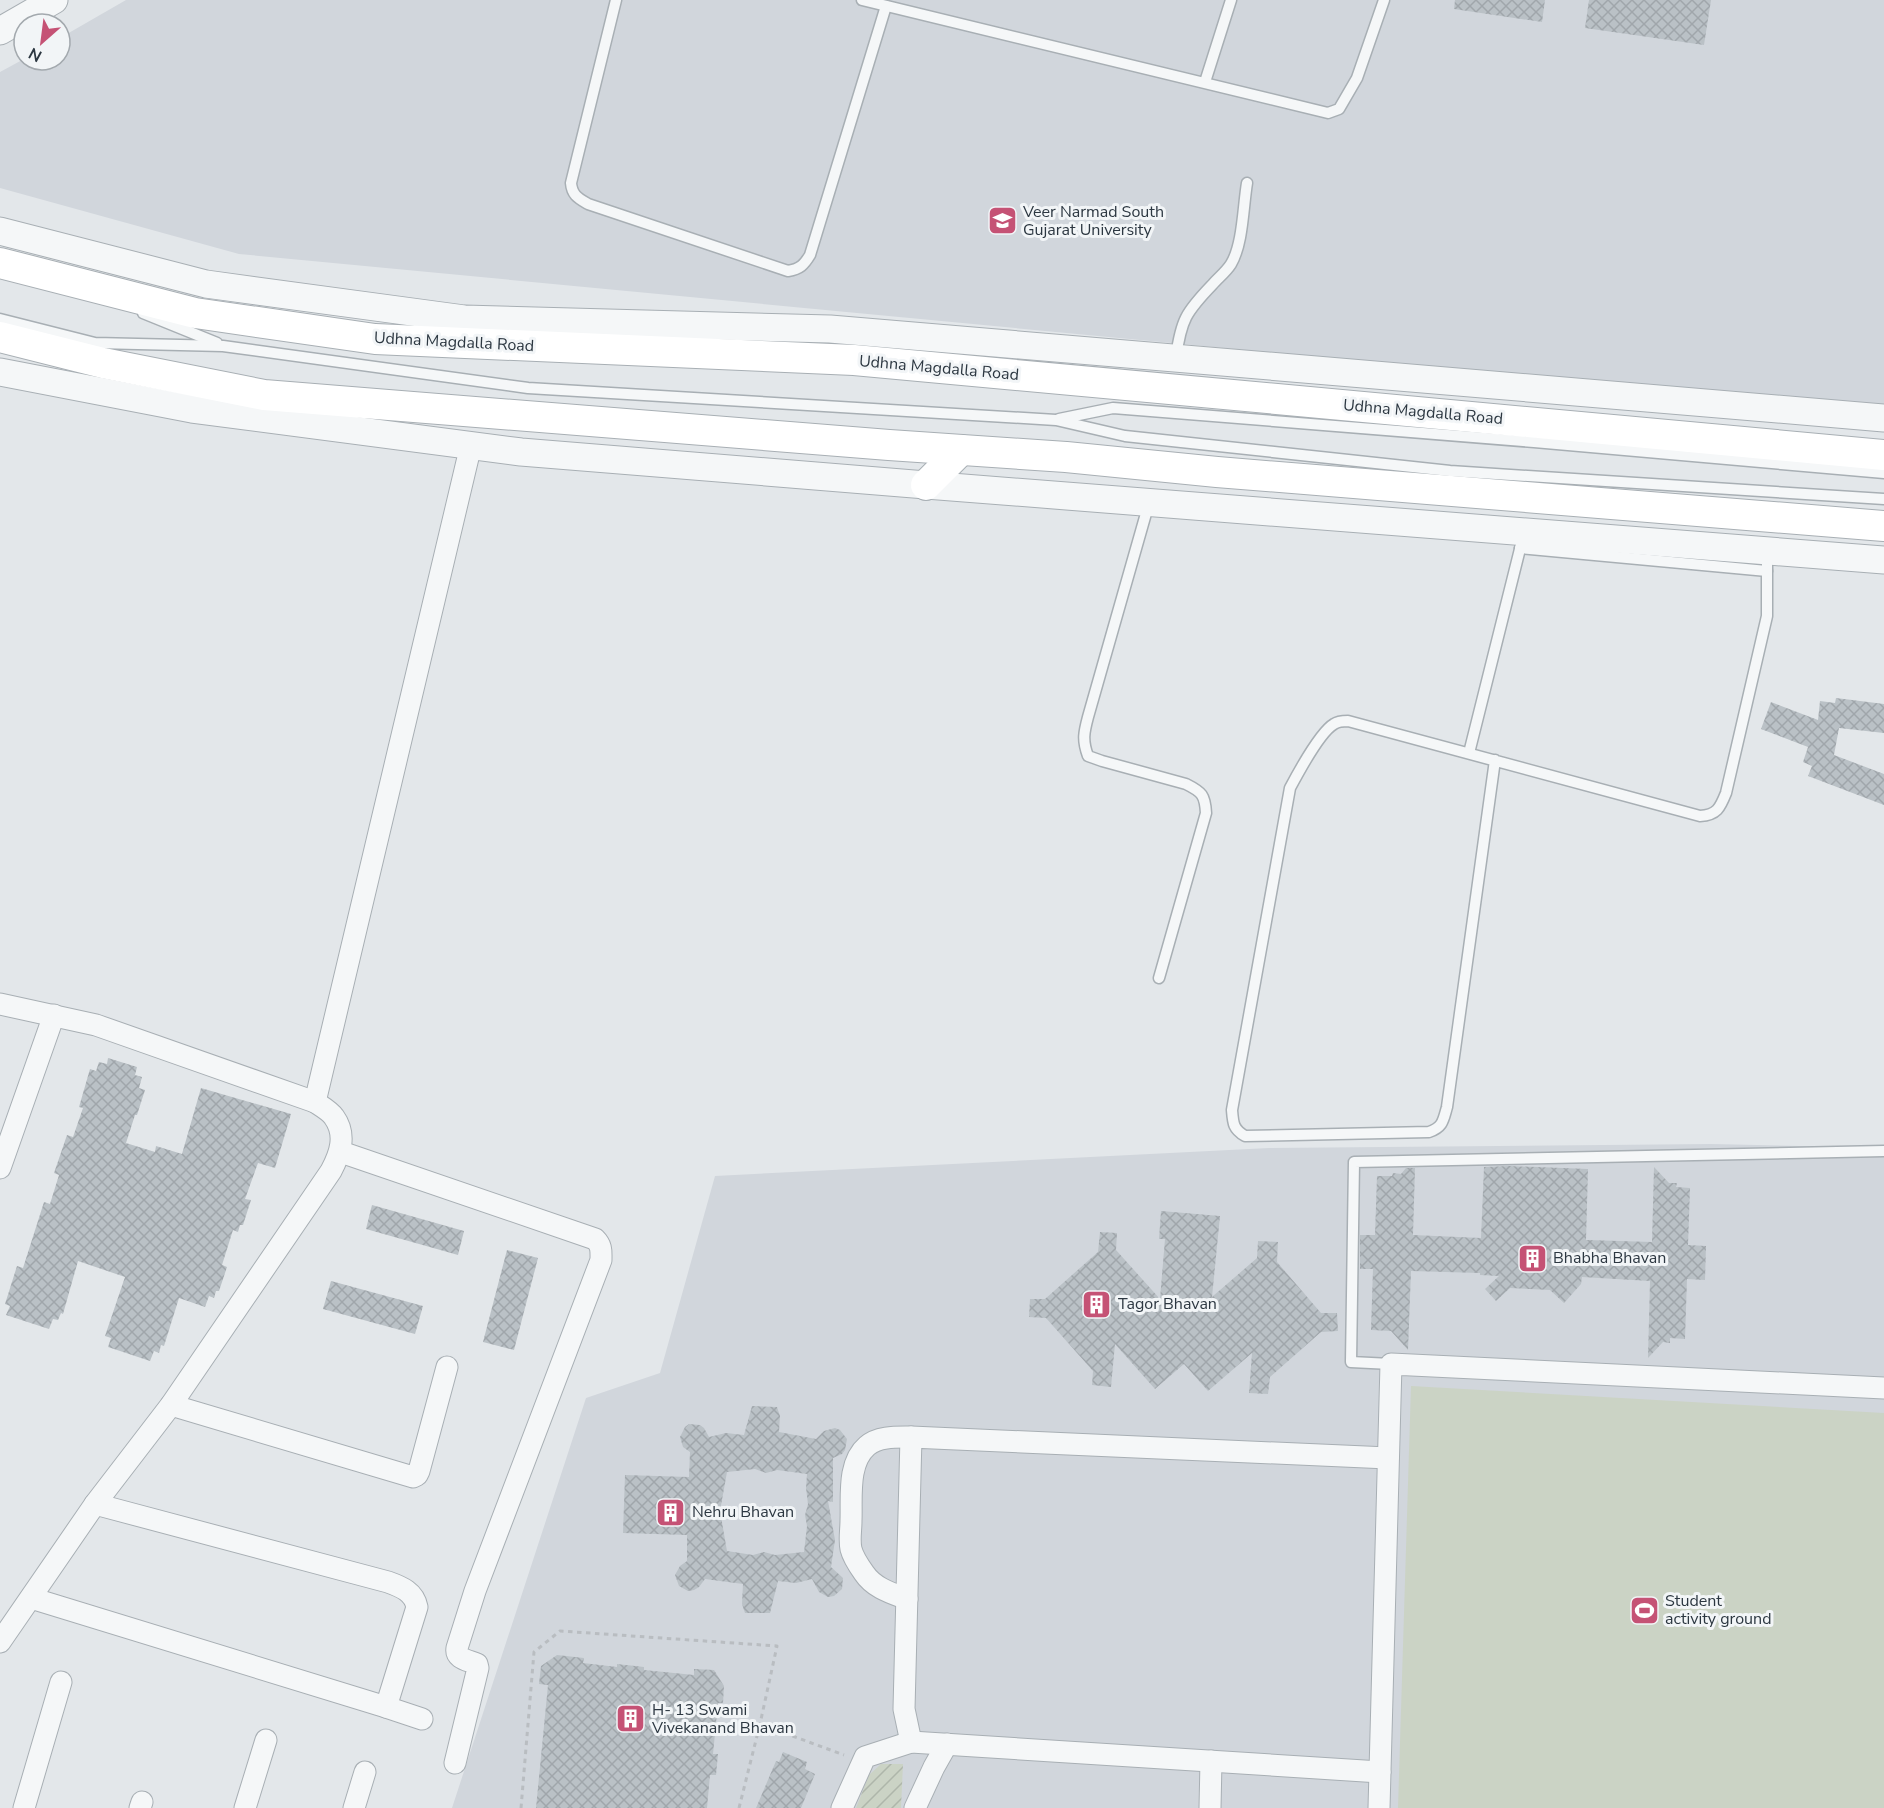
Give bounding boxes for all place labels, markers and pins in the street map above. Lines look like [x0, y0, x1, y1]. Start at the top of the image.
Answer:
place label: Veer Narmad South Gujarat University [1022, 201, 1164, 241]
school or university icon: Veer Narmad South Gujarat University [986, 205, 1018, 237]
building icon: Bhabha Bhavan [1516, 1242, 1548, 1274]
place label: Bhabha Bhavan [1553, 1247, 1666, 1269]
building icon: Tagor Bhavan [1081, 1288, 1113, 1320]
place label: Tagor Bhavan [1118, 1293, 1217, 1315]
building icon: Nehru Bhavan [655, 1496, 687, 1528]
place label: Nehru Bhavan [692, 1501, 794, 1523]
place label: Student activity ground [1665, 1590, 1772, 1630]
sports icon: Student activity ground [1628, 1594, 1660, 1626]
place label: H- 13 Swami Vivekanand Bhavan [651, 1699, 794, 1739]
building icon: H- 13 Swami Vivekanand Bhavan [615, 1703, 647, 1735]

